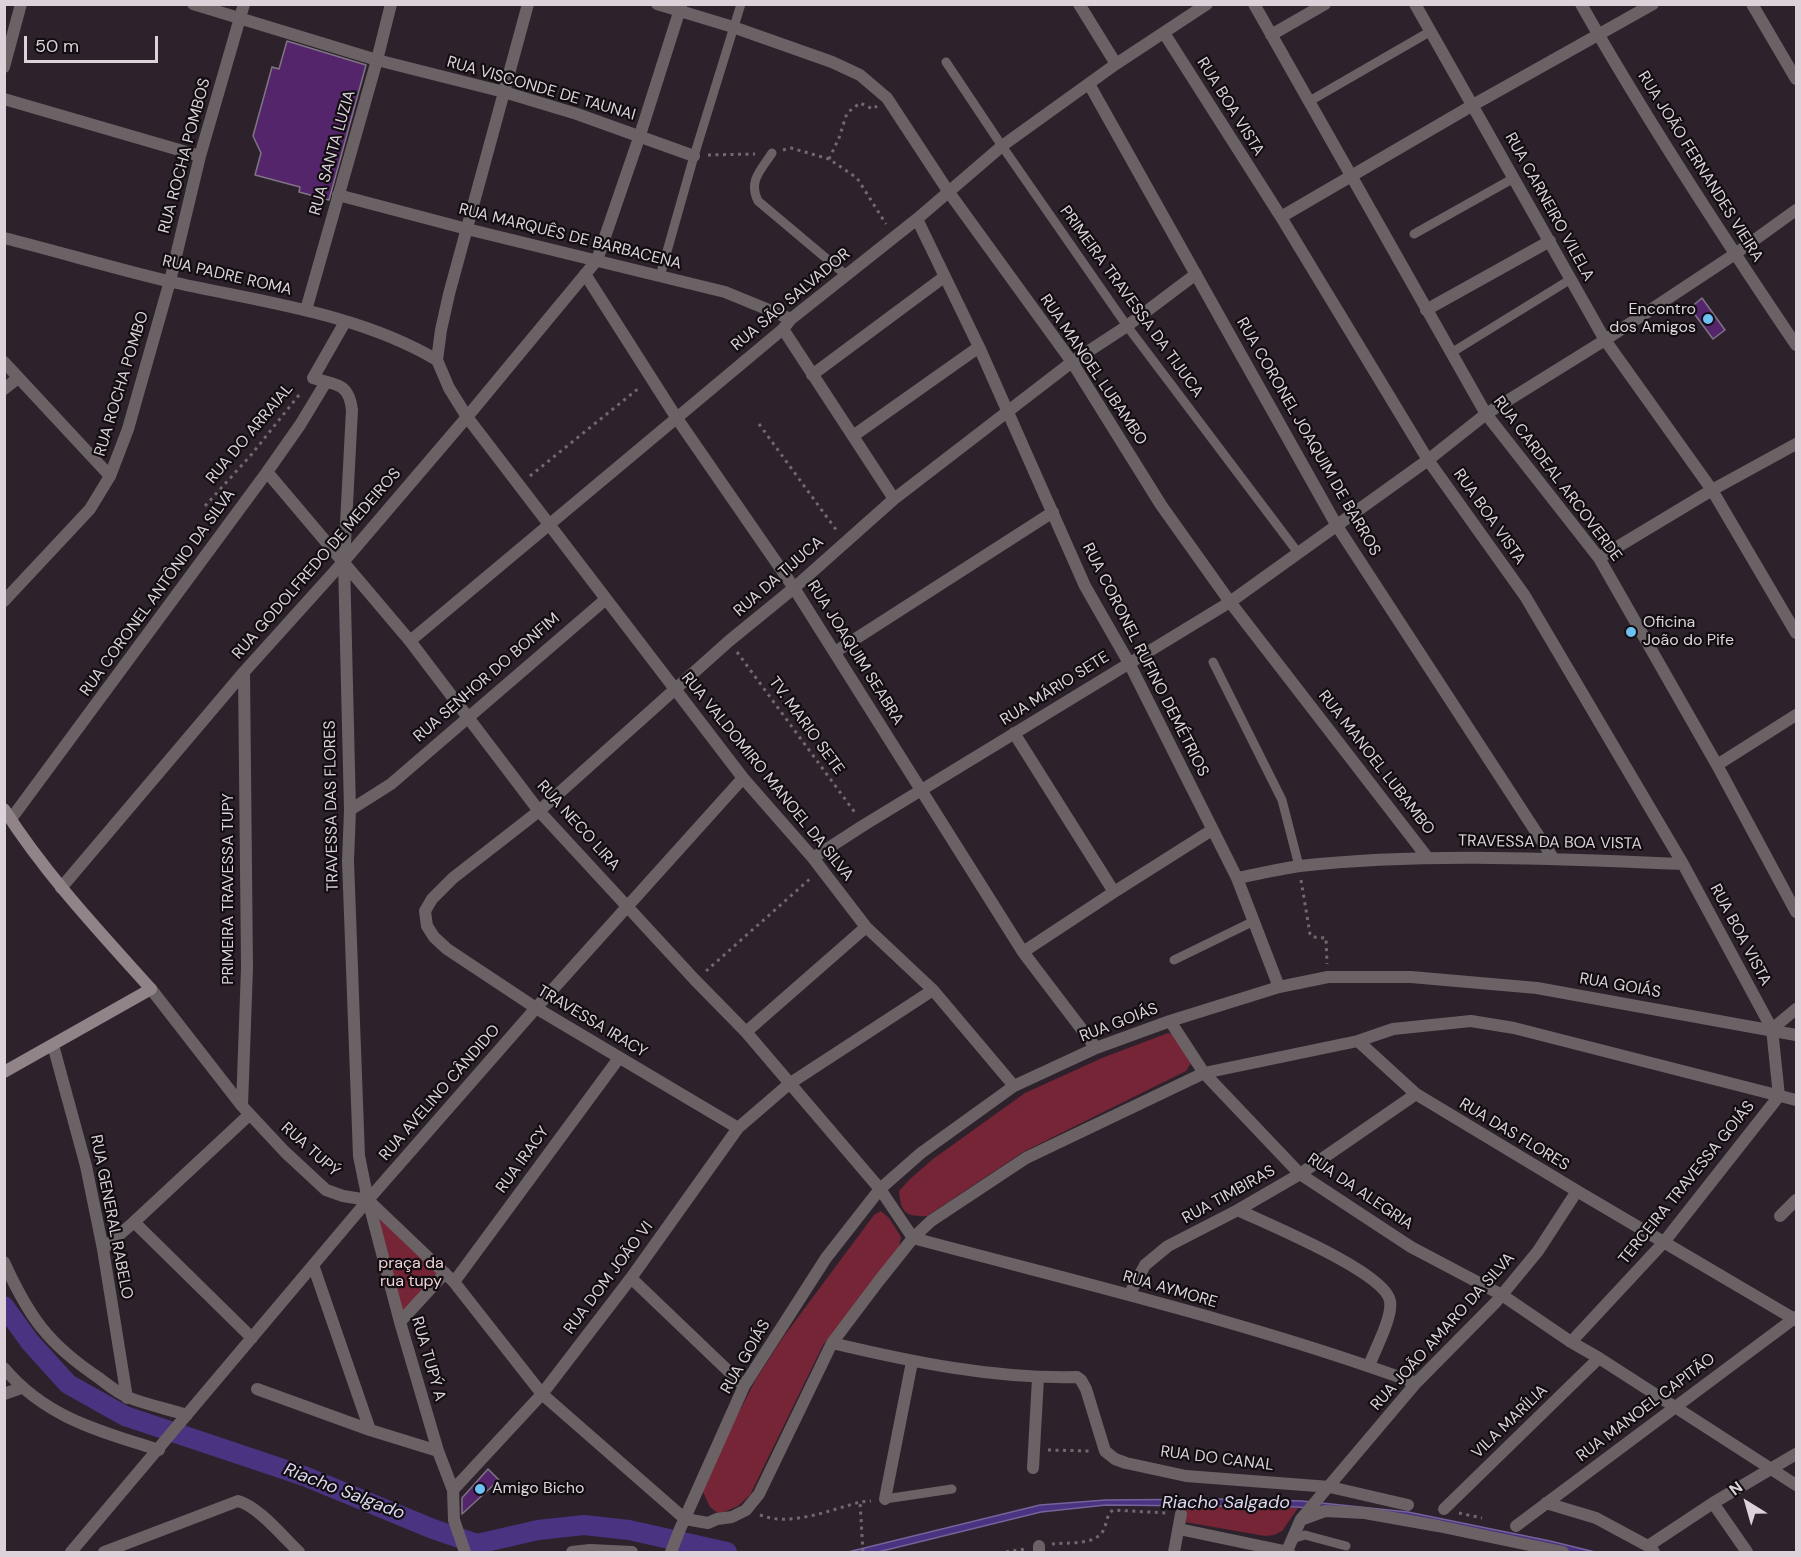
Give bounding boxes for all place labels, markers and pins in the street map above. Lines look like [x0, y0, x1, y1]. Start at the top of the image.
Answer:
place label: Encontro dos Amigos [1609, 300, 1696, 338]
marker: Encontro dos Amigos [1701, 312, 1715, 326]
place label: Oficina João do Pife [1643, 613, 1734, 651]
marker: Oficina João do Pife [1624, 625, 1638, 639]
place label: Amigo Bicho [492, 1479, 584, 1499]
marker: Amigo Bicho [473, 1482, 487, 1496]

